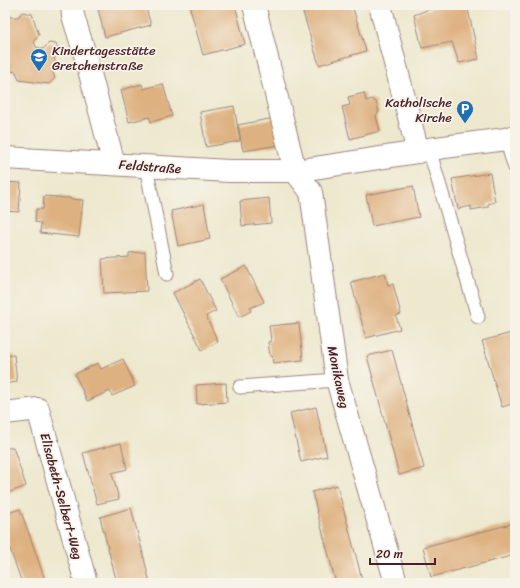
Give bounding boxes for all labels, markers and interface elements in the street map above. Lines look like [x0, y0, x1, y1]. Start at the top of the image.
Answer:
place label: Kindertagesstätte Gretchenstraße [52, 39, 156, 77]
school or university icon: Kindertagesstätte Gretchenstraße [29, 47, 49, 72]
place label: Katholische Kirche [385, 91, 452, 129]
parking icon: Katholische Kirche [455, 99, 475, 124]
street label: Feldstraße [118, 153, 182, 180]
street label: Monikaweg [321, 344, 356, 411]
street label: Elisabeth-Selbert-Weg [34, 430, 90, 563]
scale bar [370, 540, 435, 566]
text: 20 m [376, 543, 403, 565]

